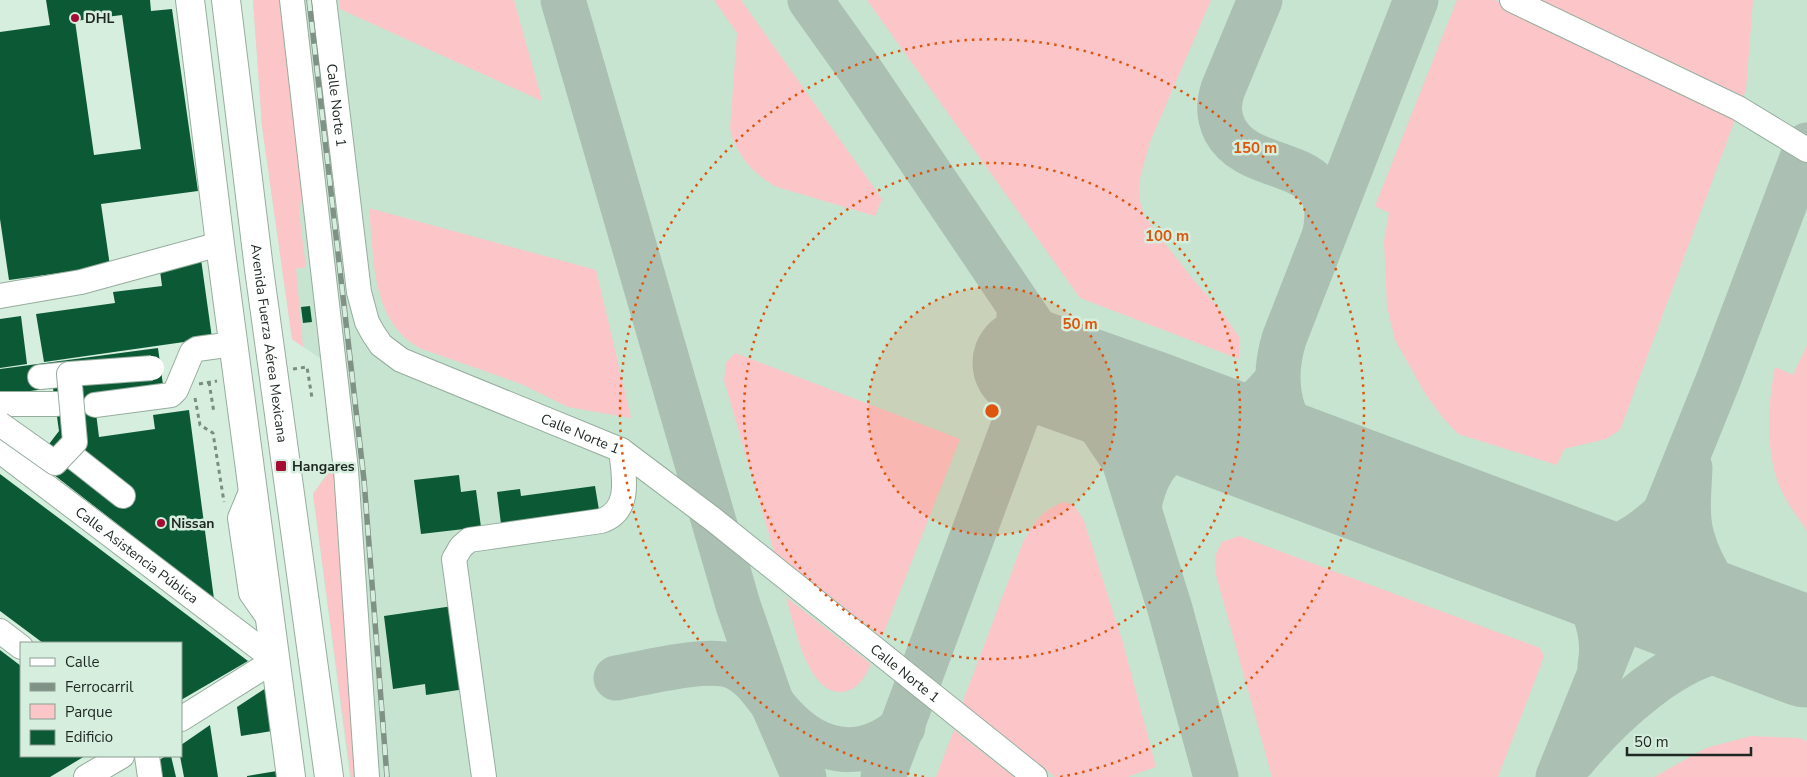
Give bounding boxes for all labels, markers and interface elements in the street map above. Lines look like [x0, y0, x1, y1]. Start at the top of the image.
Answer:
place label: DHL [85, 9, 114, 28]
marker: DHL [69, 12, 81, 24]
street label: Calle Norte 1 [322, 63, 351, 148]
text: 150 m [1233, 138, 1277, 158]
text: 100 m [1145, 226, 1189, 246]
street label: Avenida Fuerza Aérea Mexicana [247, 243, 292, 444]
text: 50 m [1062, 314, 1098, 334]
centre of rings [983, 402, 1001, 420]
street label: Calle Norte 1 [538, 409, 623, 458]
place label: Hangares [292, 457, 355, 476]
marker: Hangares [274, 459, 288, 473]
street label: Calle Asistencia Pública [72, 502, 202, 608]
place label: Nissan [171, 514, 215, 533]
marker: Nissan [155, 517, 167, 529]
street label: Calle Norte 1 [866, 639, 944, 707]
legend [20, 642, 182, 757]
text: Calle [65, 652, 100, 672]
text: Ferrocarril [65, 677, 134, 697]
text: Parque [65, 702, 113, 722]
scale bar [1627, 724, 1751, 756]
text: Edificio [65, 727, 113, 747]
text: 50 m [1634, 732, 1669, 752]

